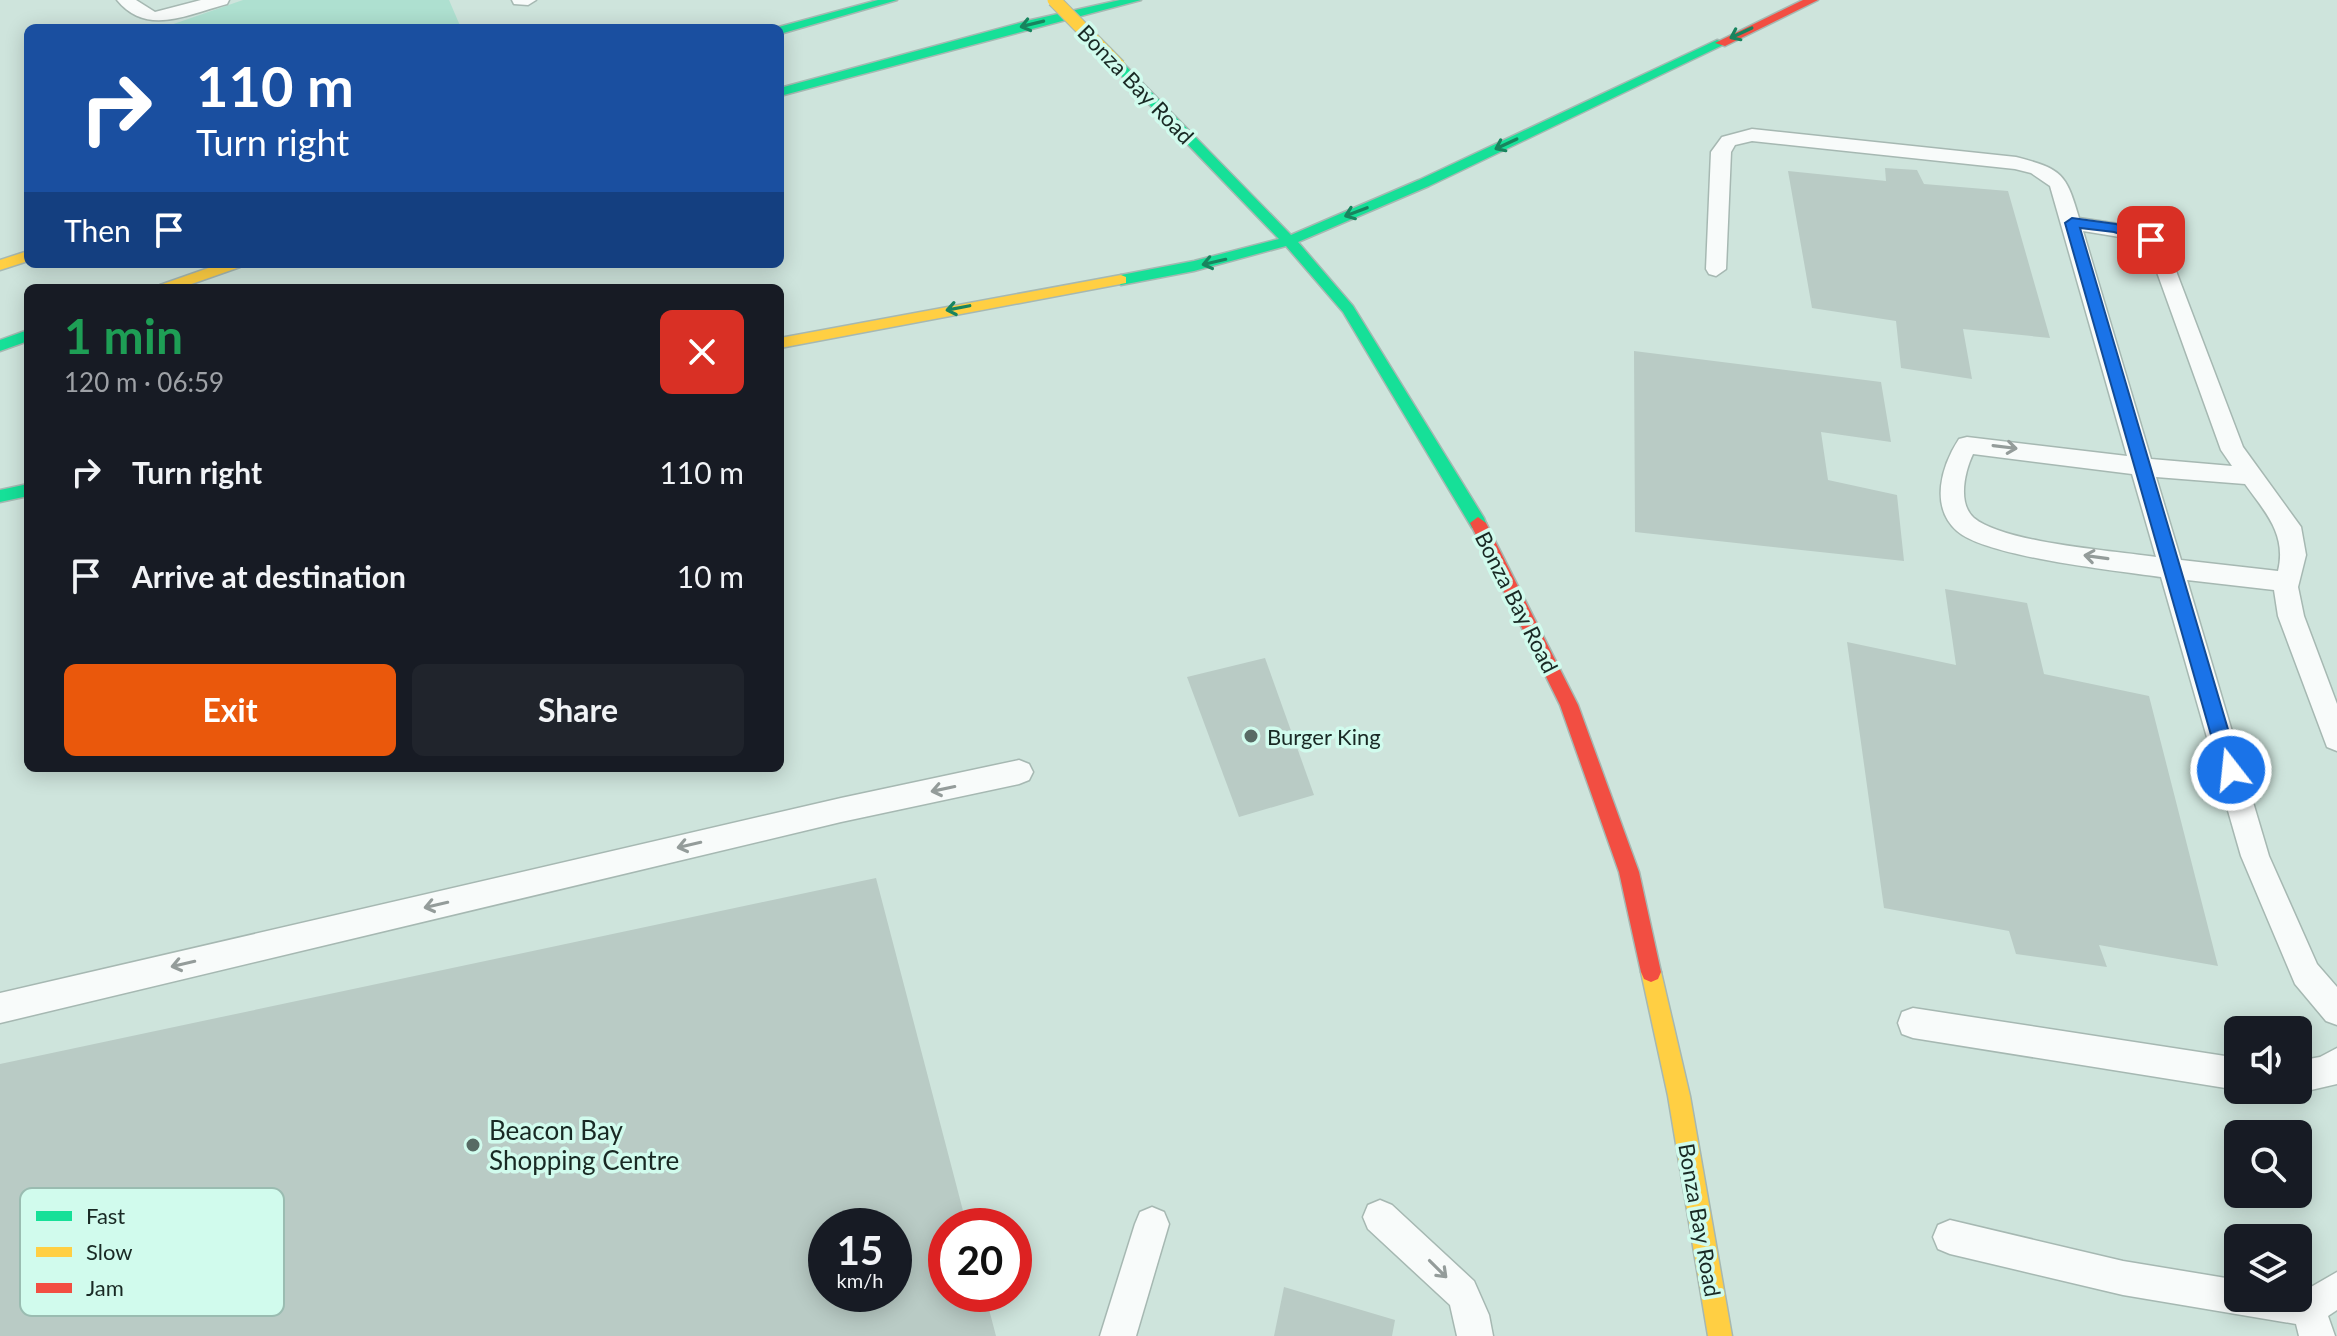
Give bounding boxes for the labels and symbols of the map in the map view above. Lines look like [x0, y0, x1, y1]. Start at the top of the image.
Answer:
one-way arrow [1019, 17, 1045, 32]
street label: Bonza Bay Road [1072, 19, 1200, 149]
one-way arrow [1729, 26, 1753, 41]
one-way arrow [1494, 137, 1518, 152]
one-way arrow [1344, 206, 1369, 220]
pin [2117, 206, 2185, 274]
one-way arrow [1202, 255, 1227, 270]
one-way arrow [946, 302, 971, 317]
one-way arrow [1991, 440, 2018, 455]
street label: Bonza Bay Road [1470, 527, 1564, 677]
one-way arrow [2084, 549, 2109, 564]
place label: Burger King [1267, 723, 1381, 750]
marker: Burger King [1242, 727, 1260, 745]
position arrow [2189, 728, 2273, 812]
one-way arrow [931, 782, 956, 797]
one-way arrow [677, 839, 703, 854]
one-way arrow [424, 898, 449, 913]
one-way arrow [171, 957, 196, 972]
place label: Beacon Bay Shopping Centre [489, 1114, 679, 1176]
marker: Beacon Bay Shopping Centre [464, 1136, 482, 1154]
street label: Bonza Bay Road [1673, 1141, 1727, 1299]
legend [20, 1188, 284, 1316]
text: Fast [86, 1202, 125, 1229]
speed limit sign: 20 [928, 1208, 1032, 1312]
text: Slow [86, 1238, 133, 1265]
one-way arrow [1428, 1260, 1448, 1279]
text: Jam [86, 1274, 124, 1301]

